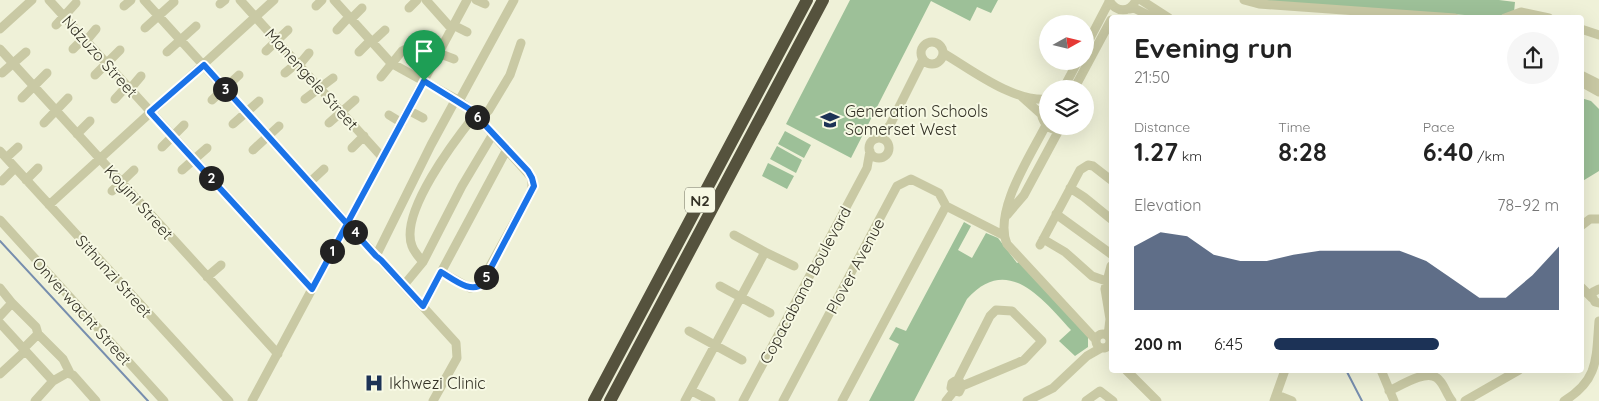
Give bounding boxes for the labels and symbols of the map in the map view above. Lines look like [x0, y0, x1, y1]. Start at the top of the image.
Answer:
street label: Ndzuzo Street [58, 11, 142, 101]
north arrow [1039, 15, 1094, 70]
street label: Manengele Street [261, 24, 363, 134]
pin [403, 30, 445, 81]
pin: 3 [212, 76, 238, 102]
place label: Generation Schools Somerset West [845, 101, 988, 139]
pin: 6 [464, 104, 490, 130]
school or university icon: Generation Schools Somerset West [819, 109, 841, 131]
street label: Koyini Street [100, 161, 178, 243]
pin: 2 [198, 166, 224, 190]
road number: N2 [685, 188, 715, 212]
street label: Copacabana Boulevard [755, 203, 855, 367]
street label: Plover Avenue [821, 215, 889, 317]
pin: 4 [342, 220, 368, 244]
street label: Sithunzi Street [72, 230, 156, 322]
pin: 1 [320, 238, 344, 264]
street label: Onverwacht Street [28, 253, 136, 369]
pin: 5 [474, 264, 498, 290]
hospital icon: Ikhwezi Clinic [363, 372, 385, 394]
place label: Ikhwezi Clinic [389, 373, 486, 393]

